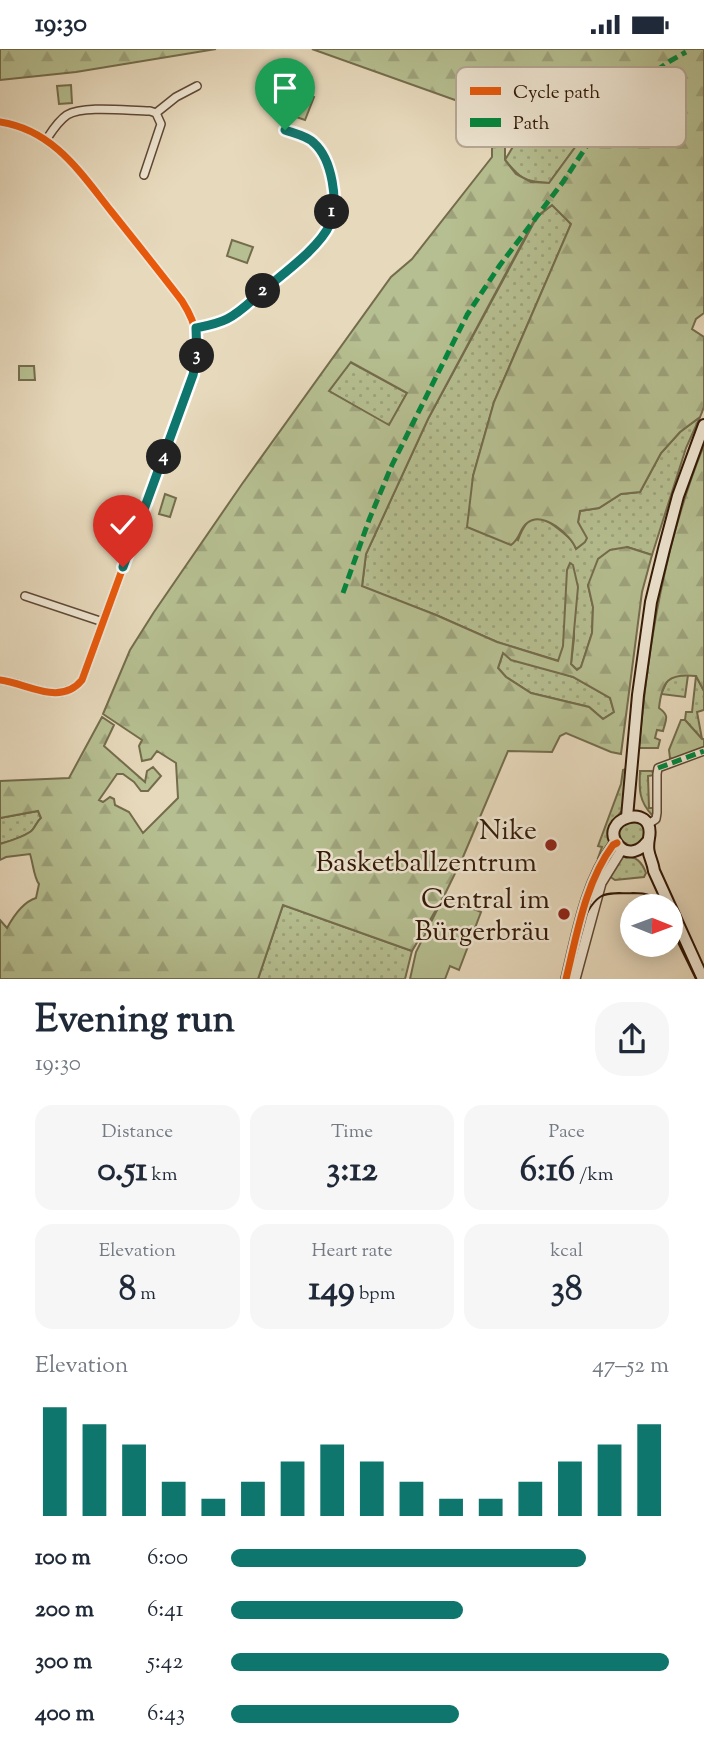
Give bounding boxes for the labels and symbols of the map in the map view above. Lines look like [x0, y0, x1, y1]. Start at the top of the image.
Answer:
pin [255, 58, 315, 130]
legend [456, 67, 686, 147]
text: Cycle path [513, 80, 600, 107]
text: Path [513, 111, 550, 138]
pin: 1 [314, 195, 350, 229]
pin: 2 [246, 273, 280, 309]
pin: 3 [180, 339, 214, 373]
pin: 4 [146, 439, 182, 475]
pin [93, 495, 153, 567]
place label: Nike Basketballzentrum [315, 812, 537, 884]
marker: Nike Basketballzentrum [543, 837, 559, 853]
place label: Central im Bürgerbräu [414, 881, 550, 953]
north arrow [620, 894, 682, 957]
marker: Central im Bürgerbräu [556, 906, 572, 922]

